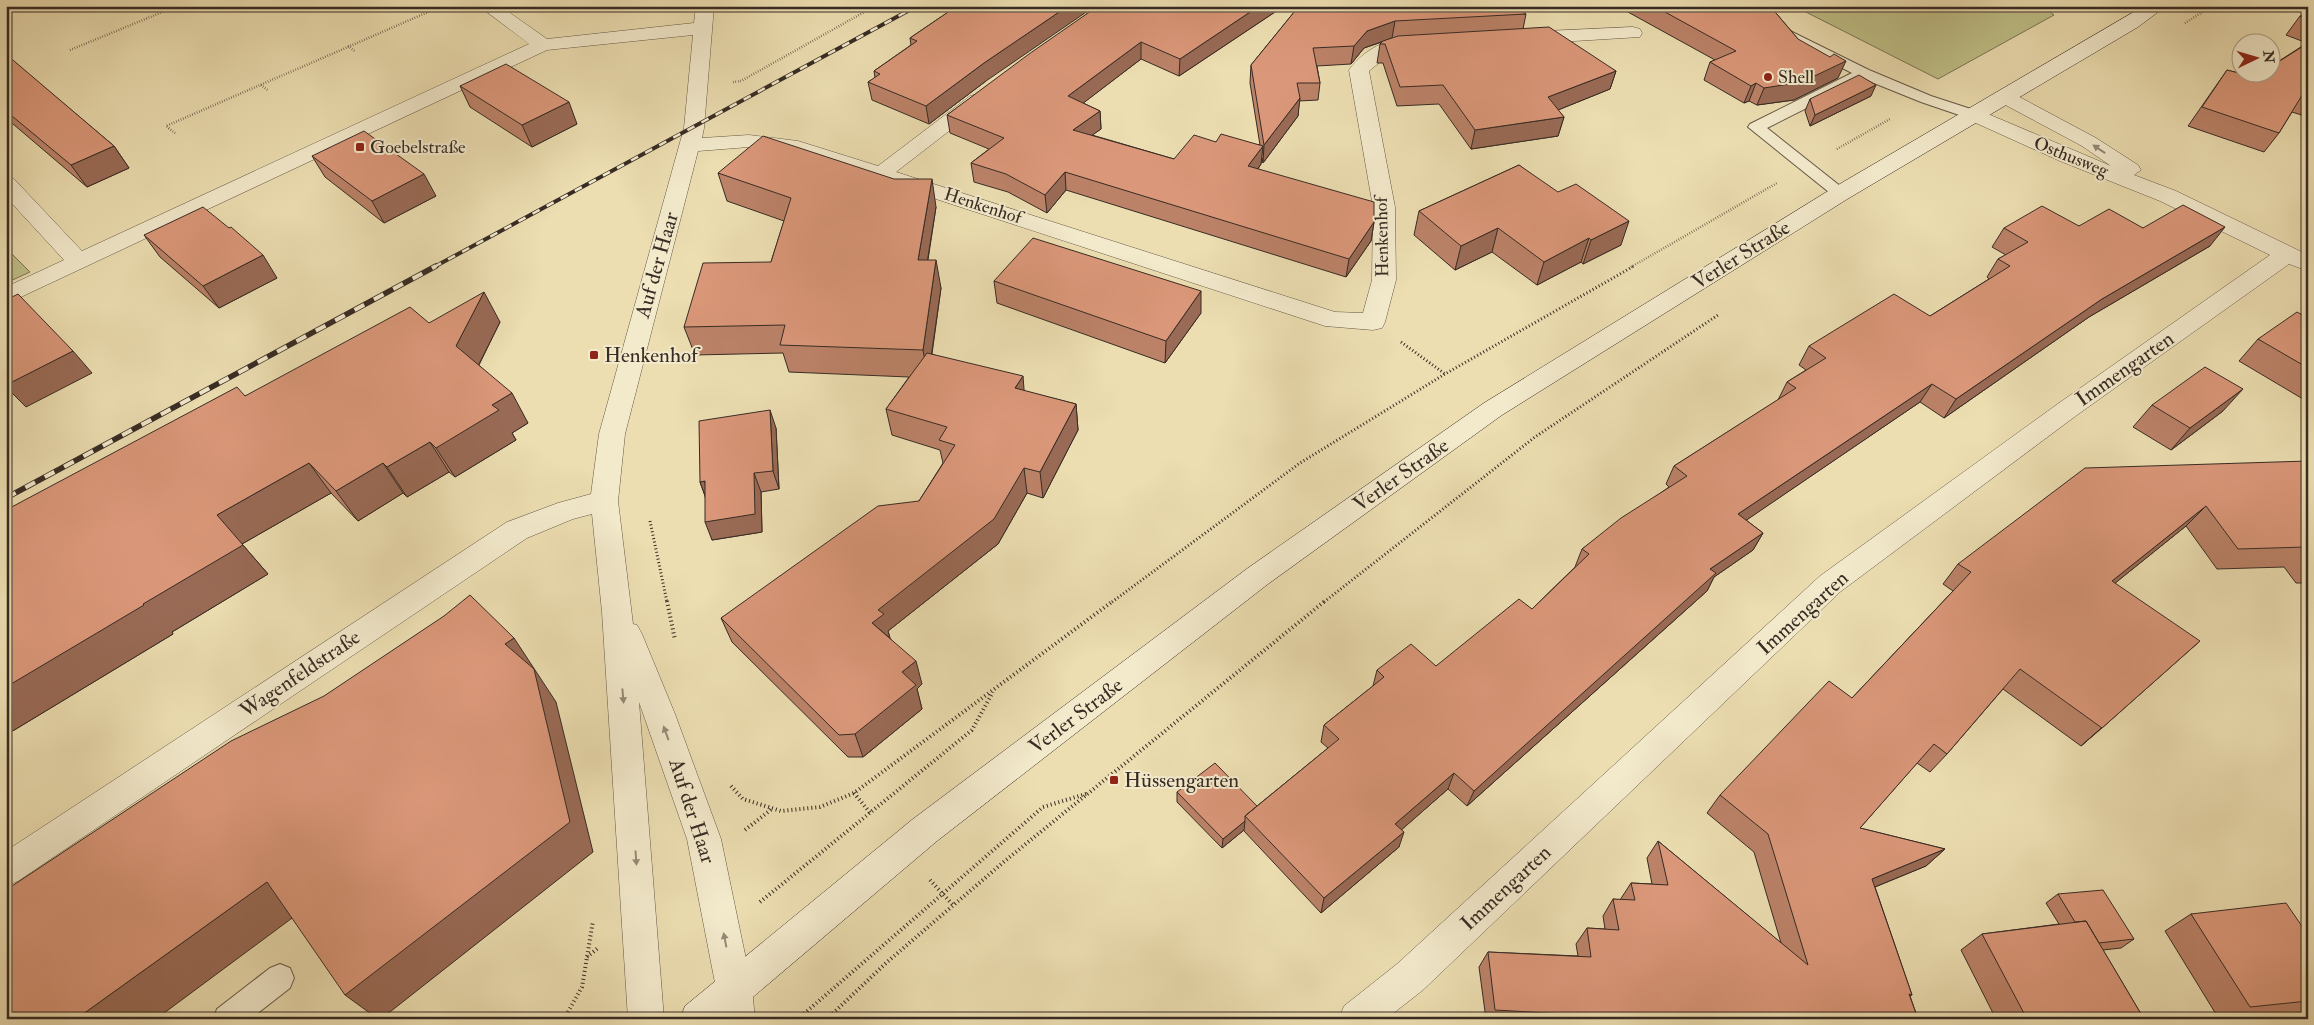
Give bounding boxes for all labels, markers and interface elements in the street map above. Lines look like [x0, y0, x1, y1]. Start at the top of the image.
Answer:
north arrow [2232, 32, 2282, 82]
text: N [2259, 49, 2278, 64]
place label: Shell [1778, 66, 1815, 89]
marker: Shell [1762, 71, 1774, 83]
street label: Osthusweg [2030, 132, 2113, 183]
place label: Goebelstraße [370, 136, 466, 159]
marker: Goebelstraße [354, 141, 366, 153]
one-way arrow [2092, 144, 2106, 154]
street label: Henkenhof [941, 183, 1028, 230]
street label: Henkenhof [1370, 193, 1394, 277]
street label: Auf der Haar [629, 209, 685, 322]
street label: Verler Straße [1687, 214, 1795, 296]
street label: Immengarten [2071, 325, 2179, 413]
place label: Henkenhof [604, 342, 701, 369]
marker: Henkenhof [588, 349, 600, 361]
street label: Verler Straße [1348, 432, 1454, 518]
street label: Immengarten [1752, 565, 1854, 661]
street label: Wagenfeldstraße [234, 624, 366, 725]
street label: Verler Straße [1024, 672, 1129, 760]
one-way arrow [620, 688, 628, 704]
one-way arrow [662, 726, 669, 741]
street label: Auf der Haar [662, 754, 722, 867]
place label: Hüssengarten [1124, 767, 1239, 794]
marker: Hüssengarten [1108, 774, 1120, 786]
street label: Immengarten [1455, 839, 1557, 937]
one-way arrow [632, 850, 640, 866]
one-way arrow [721, 931, 729, 947]

